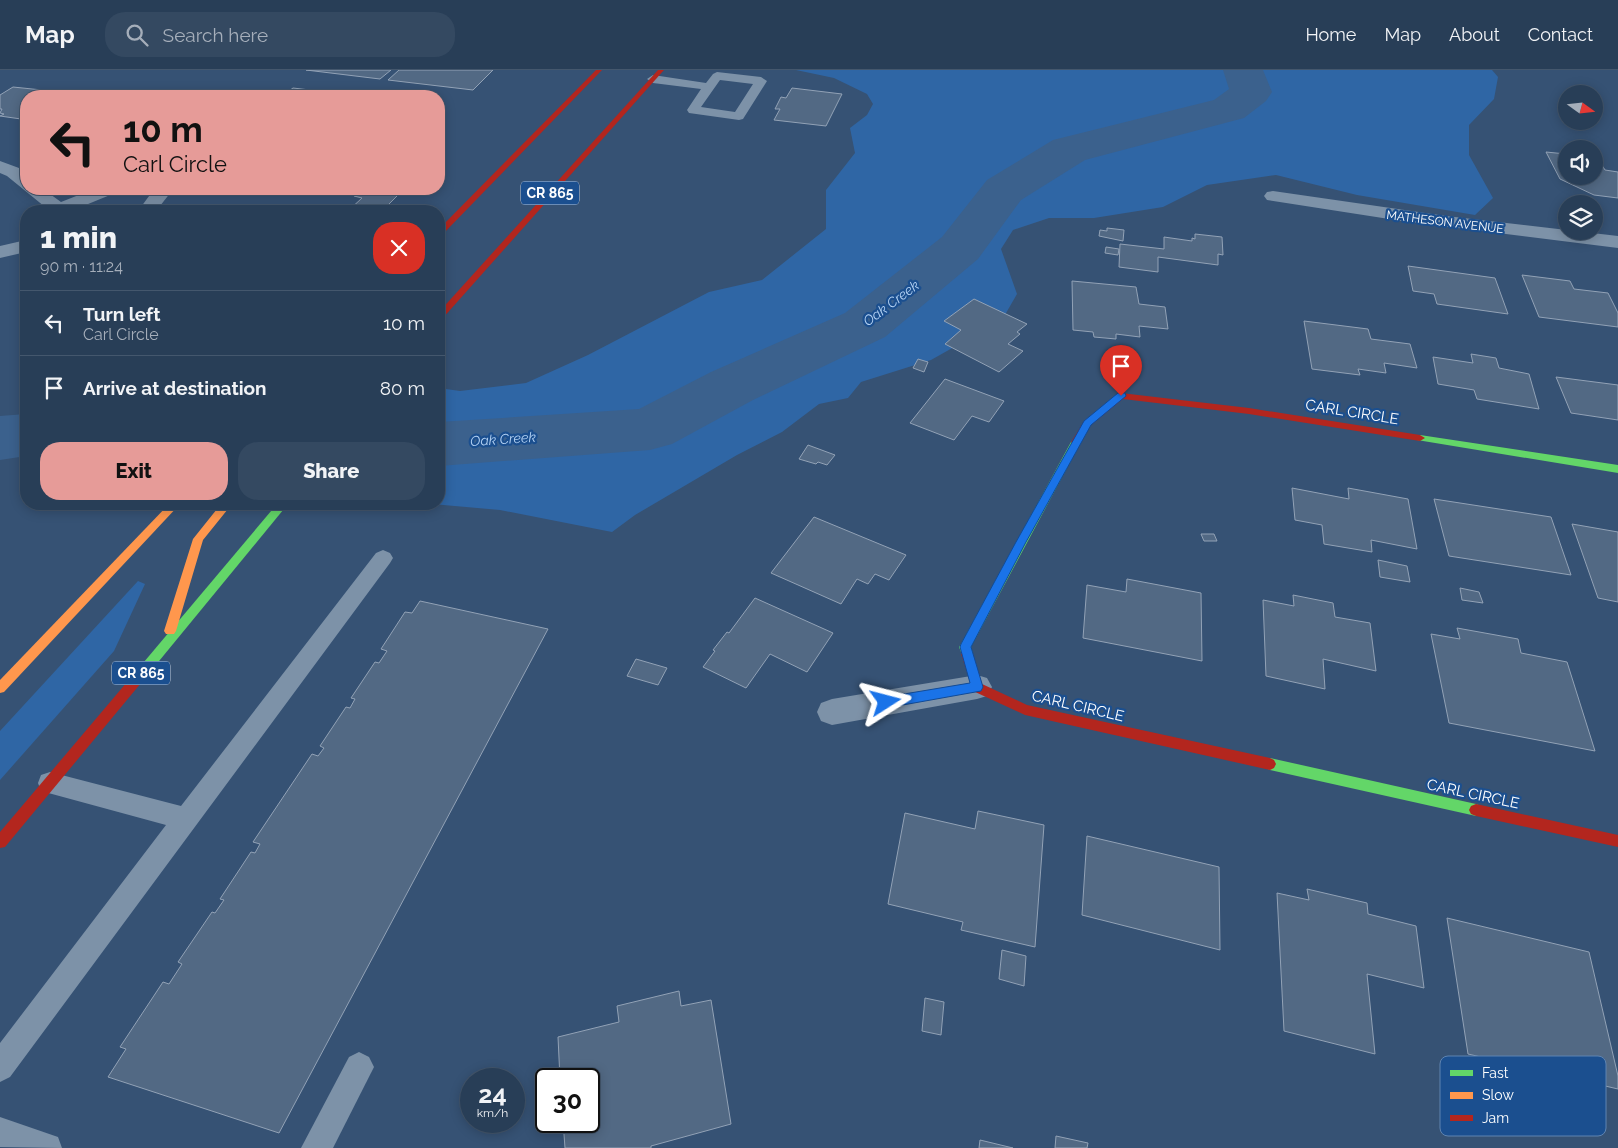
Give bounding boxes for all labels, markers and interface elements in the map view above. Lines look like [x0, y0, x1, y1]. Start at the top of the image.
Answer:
search box [105, 12, 455, 57]
text: Map [25, 20, 75, 49]
icon: search [123, 21, 151, 49]
text: Search here [163, 24, 268, 46]
text: Home [1305, 24, 1356, 45]
text: Map [1384, 24, 1421, 45]
text: About [1449, 24, 1500, 45]
text: Contact [1528, 24, 1593, 45]
north arrow [1558, 85, 1602, 130]
map controls [1558, 85, 1603, 240]
text: 10 m [123, 109, 203, 150]
icon: left [40, 110, 105, 175]
button: sound [1558, 140, 1603, 185]
text: Carl Circle [123, 151, 227, 177]
road number: CR 865 [521, 182, 579, 204]
button: layers [1558, 195, 1603, 240]
street label: MATHESON AVENUE [1386, 208, 1504, 236]
text: 1 min [40, 220, 117, 255]
button: close [373, 222, 425, 274]
text: 90 m · 11:24 [40, 257, 123, 276]
water label: Oak Creek [860, 277, 922, 329]
text: Turn left [83, 303, 160, 325]
icon: left [40, 309, 68, 337]
text: 10 m [383, 312, 425, 334]
text: Carl Circle [83, 325, 159, 344]
pin [1100, 345, 1142, 396]
icon: arrive [1107, 352, 1135, 380]
icon: arrive [40, 374, 68, 402]
text: Arrive at destination [83, 377, 267, 399]
text: 80 m [380, 377, 425, 399]
street label: CARL CIRCLE [1304, 396, 1400, 428]
water label: Oak Creek [470, 429, 537, 449]
button: Exit [40, 442, 228, 500]
button: Share [238, 442, 425, 500]
road number: CR 865 [112, 662, 170, 684]
position arrow [859, 675, 911, 727]
street label: CARL CIRCLE [1030, 687, 1126, 725]
street label: CARL CIRCLE [1425, 775, 1521, 813]
legend [1440, 1056, 1606, 1136]
text: Fast [1482, 1065, 1509, 1081]
speed limit sign: 30 [535, 1068, 600, 1133]
text: 24 [478, 1079, 507, 1109]
text: Slow [1482, 1087, 1514, 1103]
text: km/h [477, 1106, 508, 1120]
text: Jam [1482, 1110, 1509, 1126]

